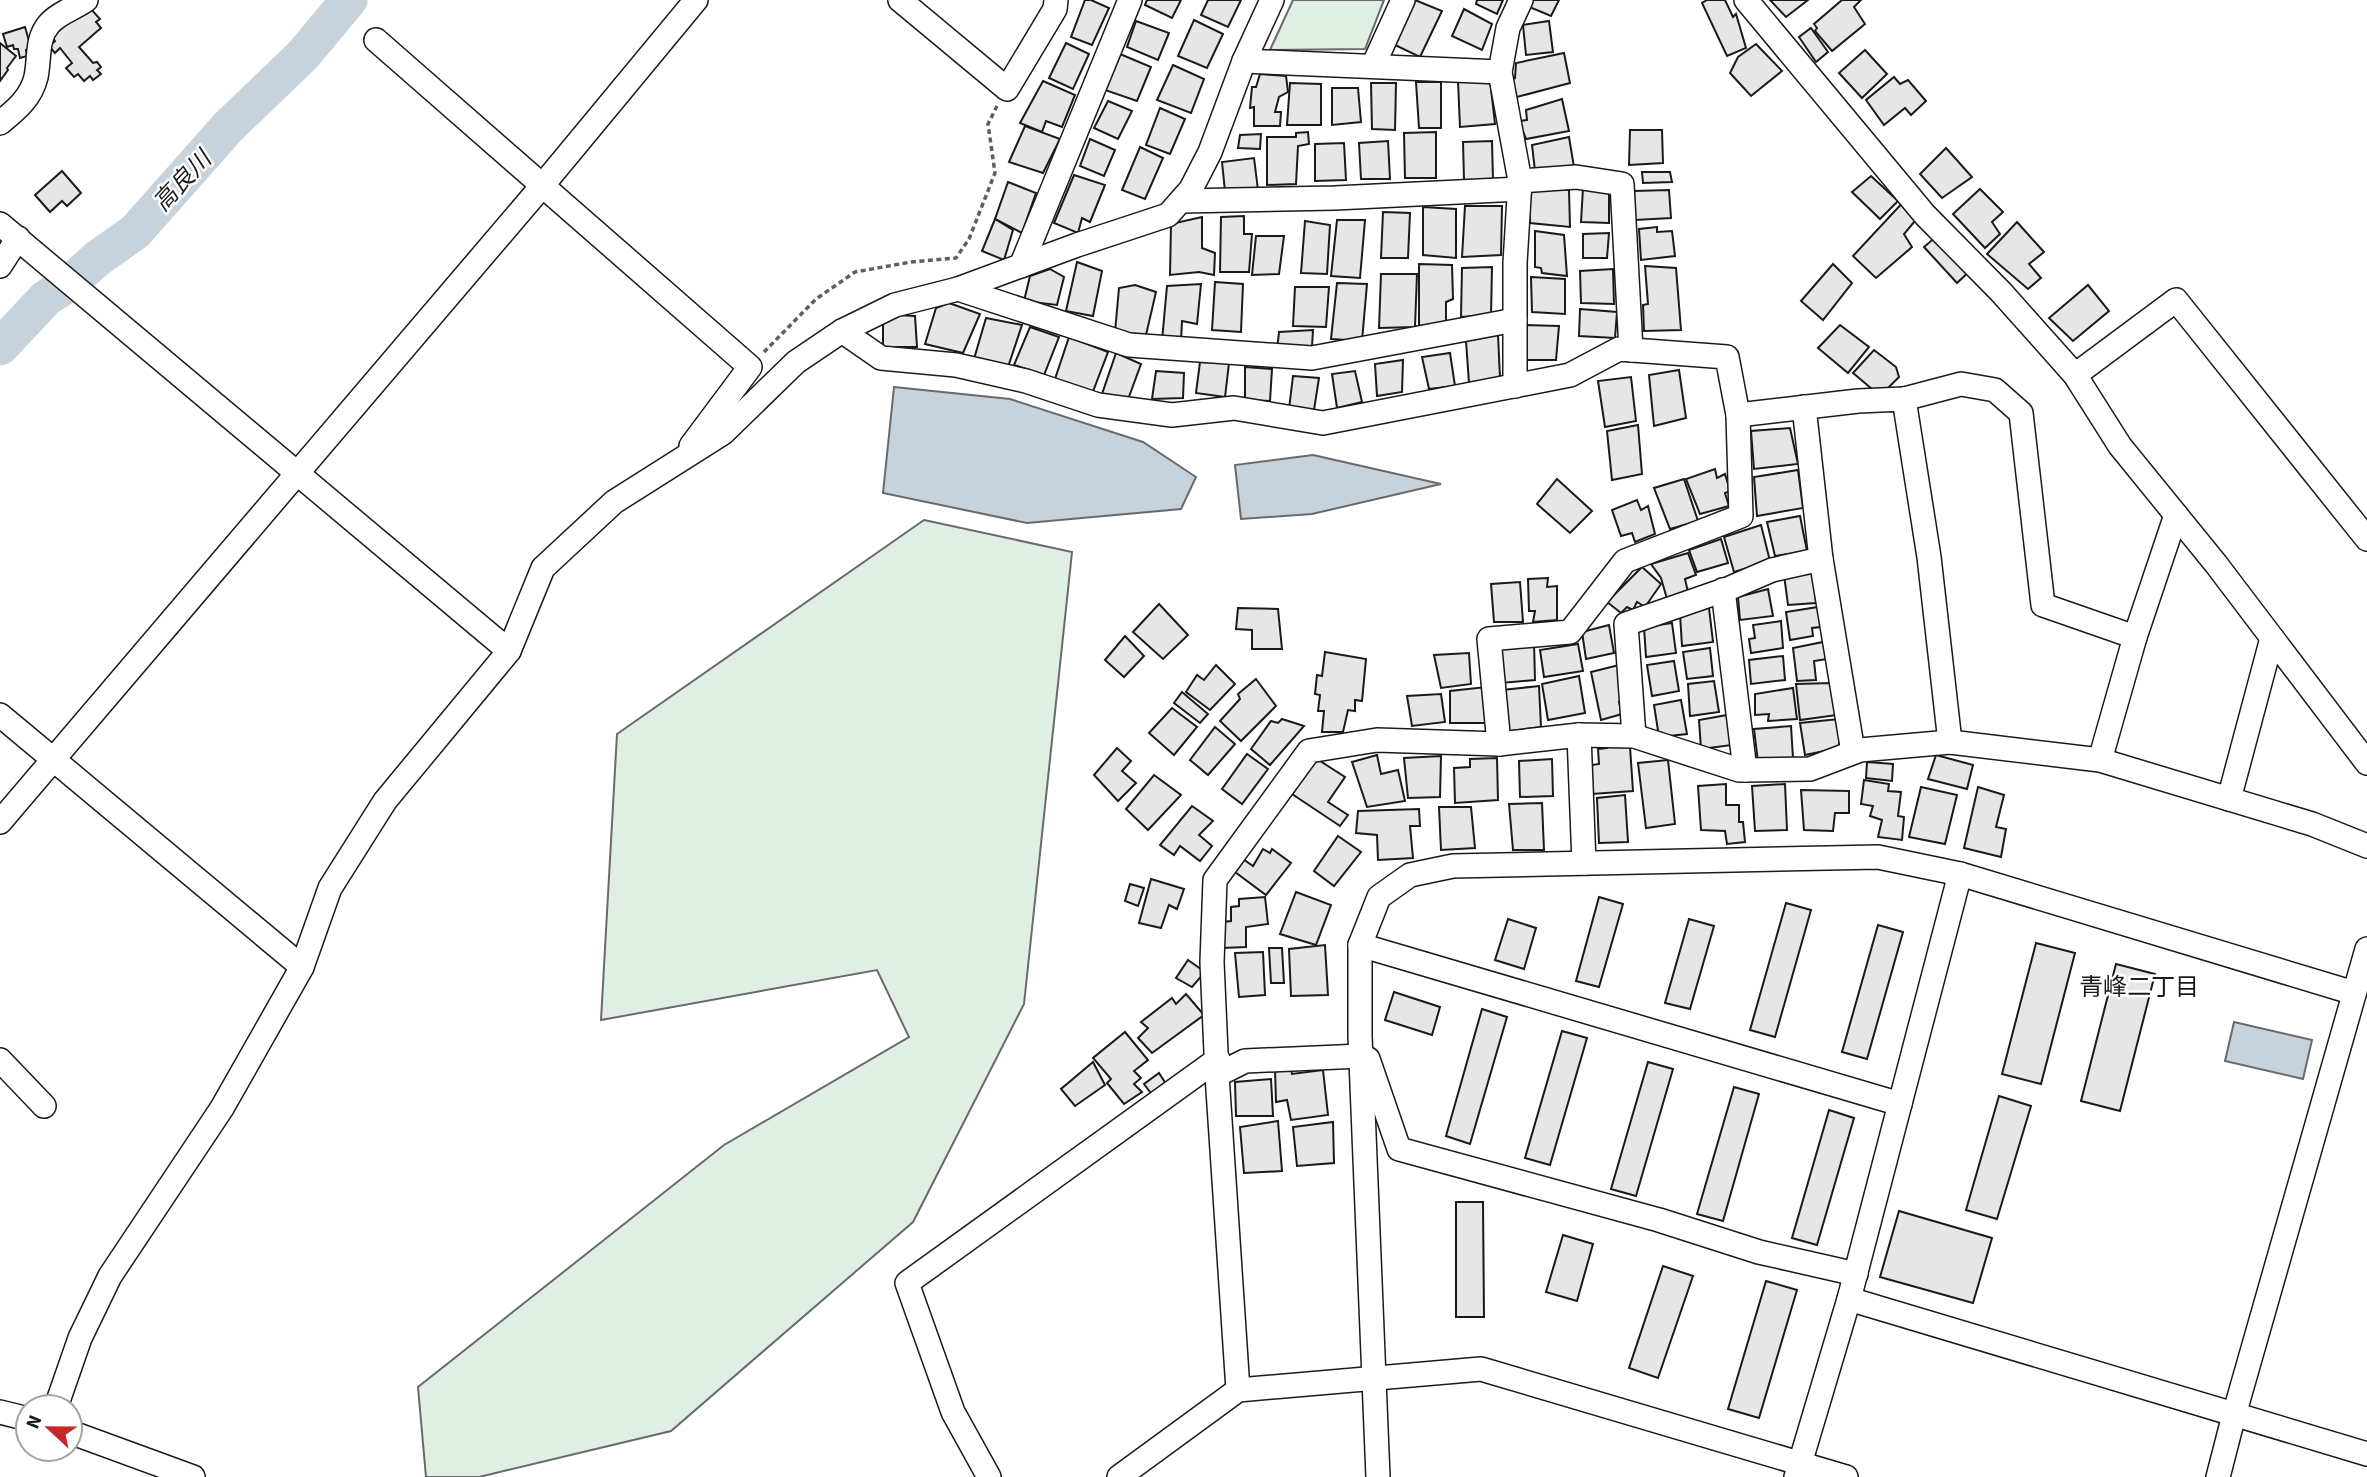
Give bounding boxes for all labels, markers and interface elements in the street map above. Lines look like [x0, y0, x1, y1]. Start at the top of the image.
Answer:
water label: 高良川 [145, 141, 222, 220]
district label: 青峰二丁目 [2079, 970, 2199, 1005]
north arrow [14, 1393, 84, 1463]
text: N [20, 1411, 50, 1433]

